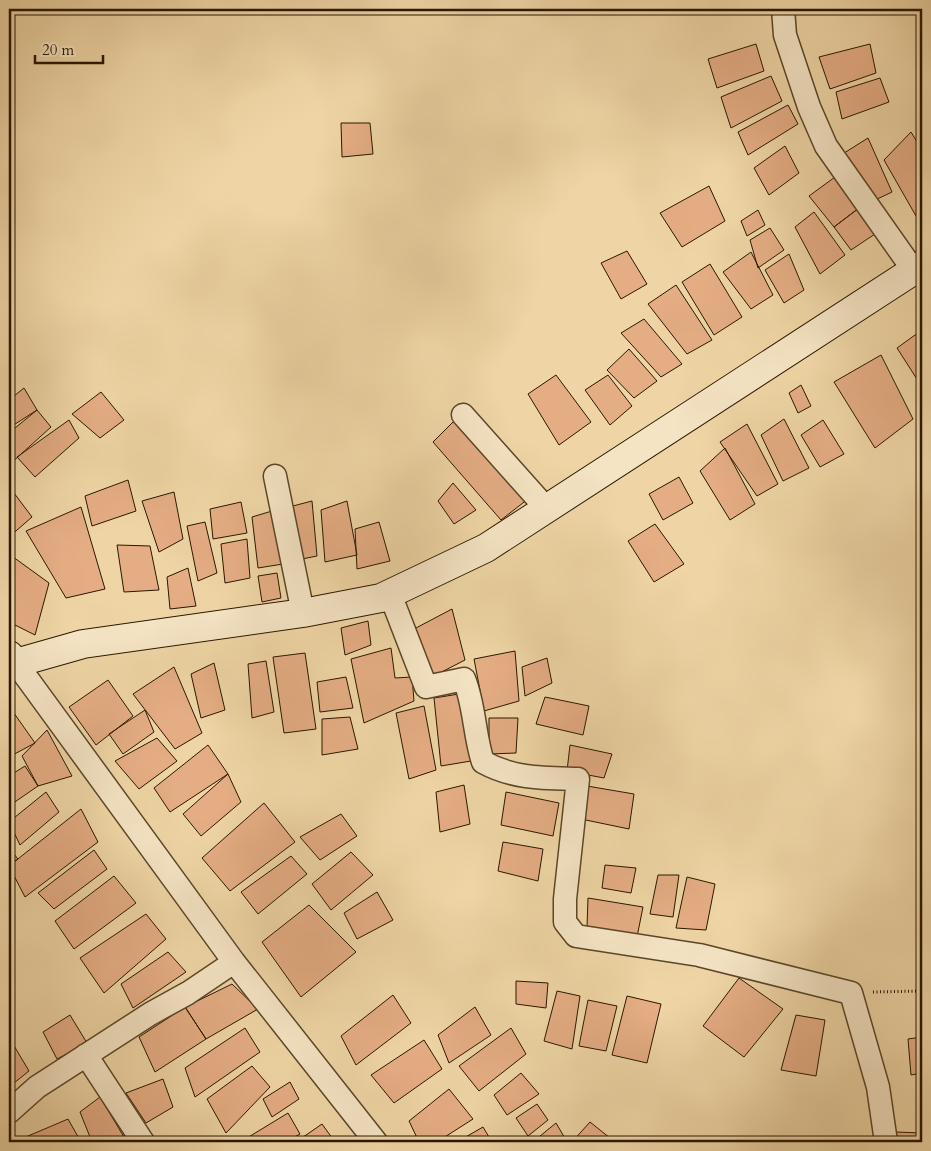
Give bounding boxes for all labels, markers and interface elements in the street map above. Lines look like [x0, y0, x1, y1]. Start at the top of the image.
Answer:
scale bar [35, 32, 102, 64]
text: 20 m [42, 40, 74, 60]

